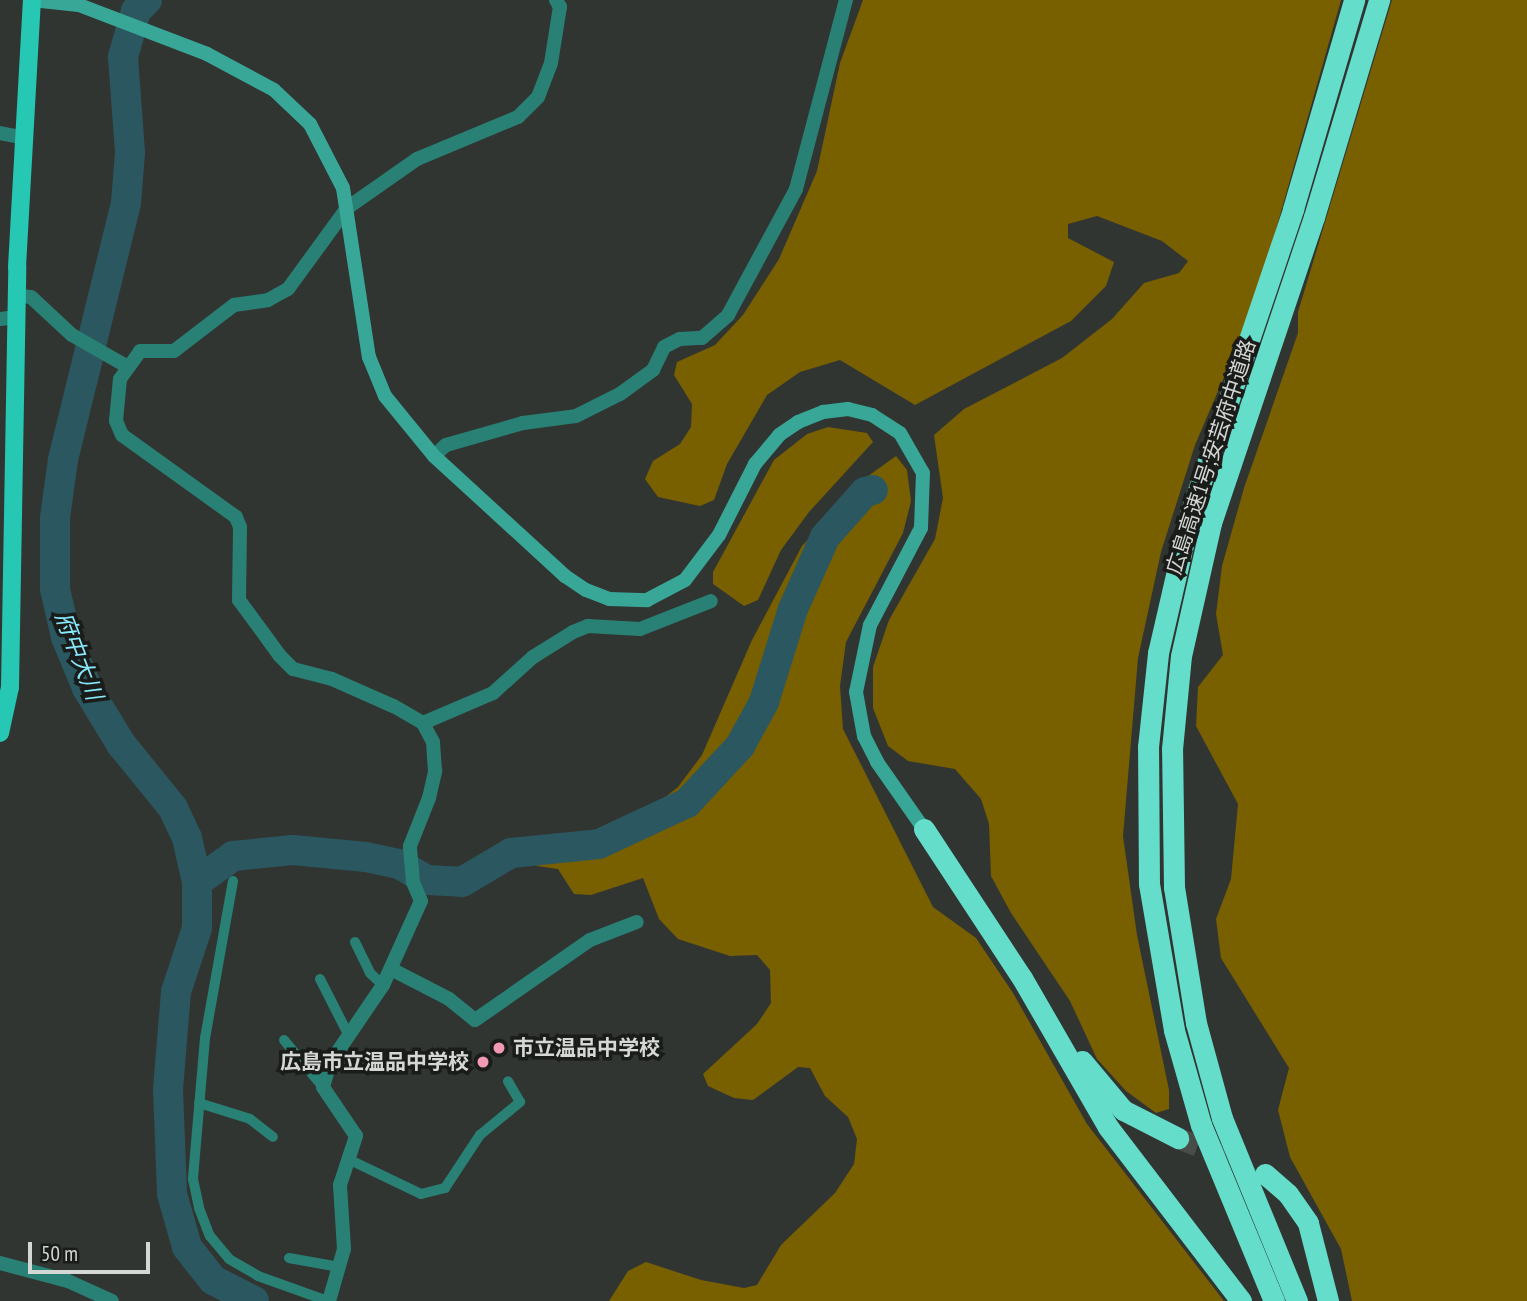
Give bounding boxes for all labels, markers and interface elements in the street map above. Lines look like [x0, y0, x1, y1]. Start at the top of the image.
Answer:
street label: 広島高速1号;安芸府中道路 [1161, 337, 1261, 577]
water label: 府中大川 [50, 608, 108, 704]
place label: 市立温品中学校 [513, 1035, 660, 1061]
marker: 市立温品中学校 [491, 1040, 507, 1056]
place label: 広島市立温品中学校 [280, 1049, 469, 1075]
marker: 広島市立温品中学校 [475, 1054, 491, 1070]
scale bar [32, 1228, 154, 1272]
text: 50 m [41, 1240, 78, 1267]

